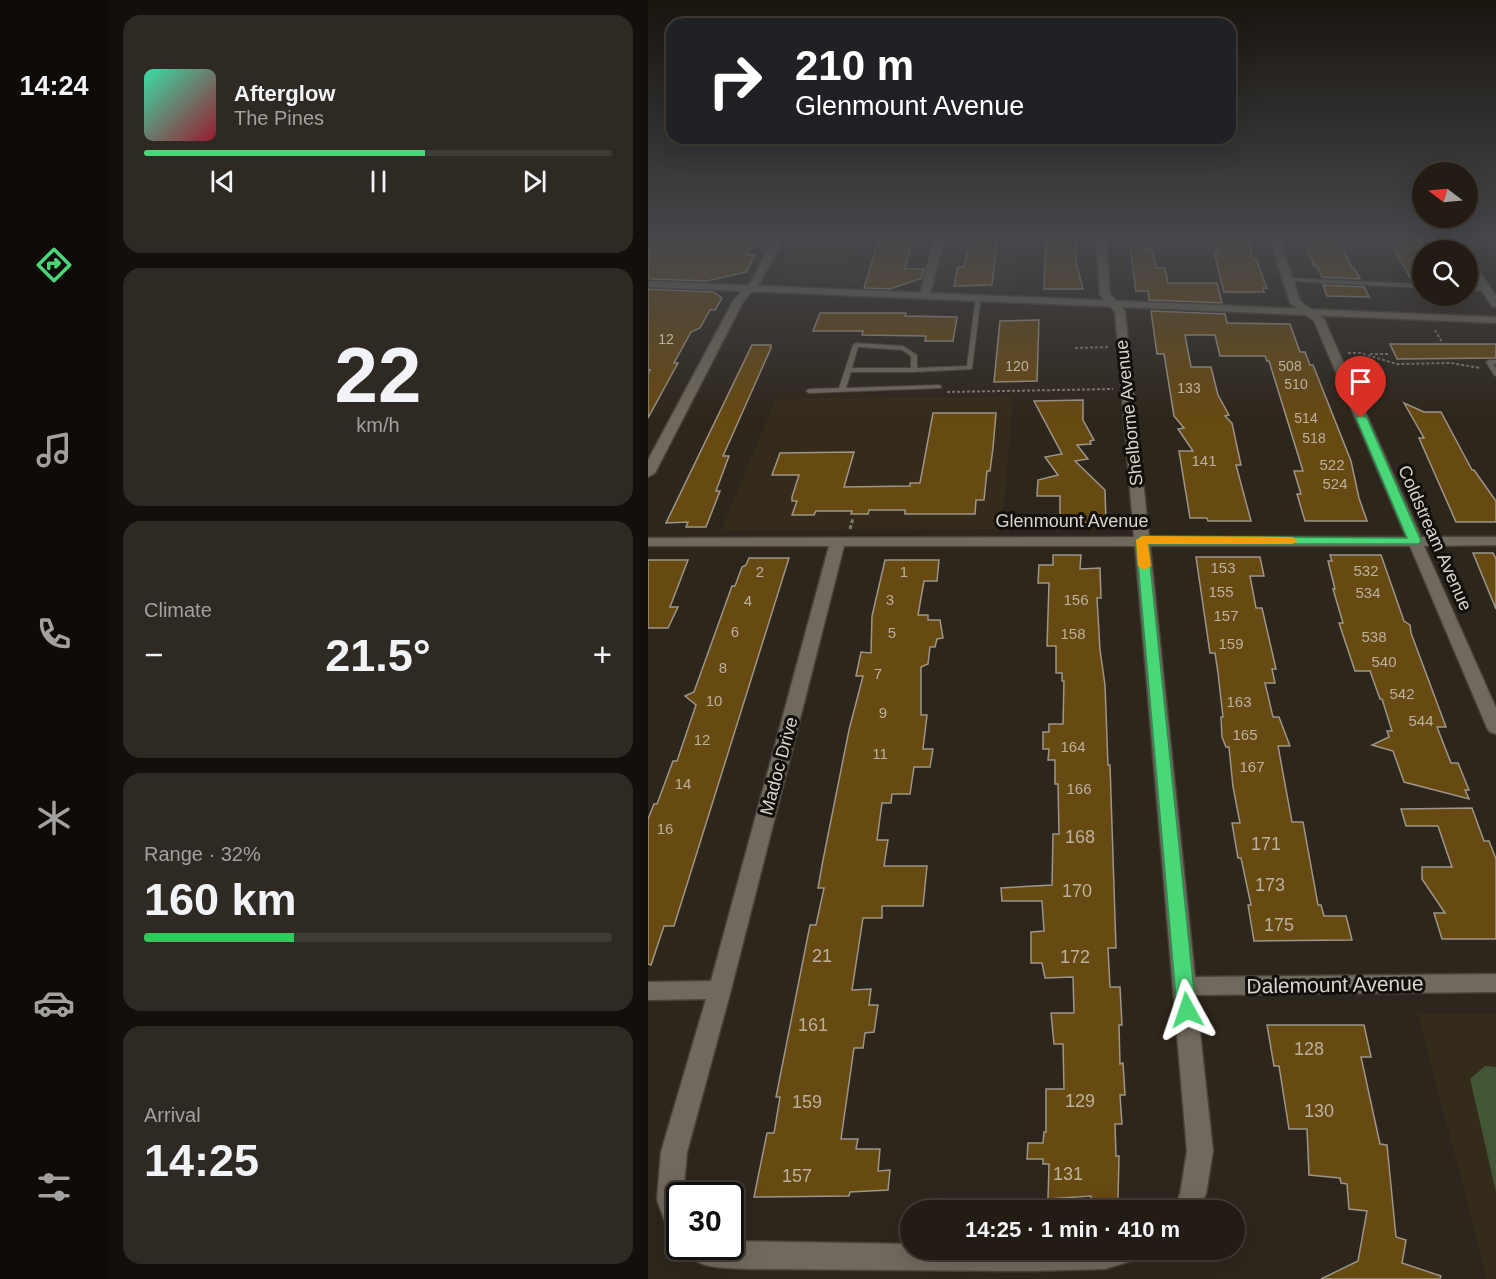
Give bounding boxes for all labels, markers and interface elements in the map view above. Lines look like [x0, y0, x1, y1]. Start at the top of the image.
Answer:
icon: right [696, 42, 774, 120]
text: 210 m [795, 42, 914, 89]
text: 14:24 [19, 71, 89, 101]
text: Afterglow [234, 81, 335, 106]
text: Glenmount Avenue [795, 91, 1024, 121]
text: The Pines [234, 107, 324, 129]
north arrow [1412, 162, 1478, 228]
map controls [1412, 162, 1478, 306]
icon: previous [206, 165, 239, 198]
icon: pause [362, 165, 395, 198]
icon: next [518, 165, 551, 198]
button: search [1412, 240, 1478, 306]
icon: directions [33, 244, 75, 286]
text: 22 [335, 331, 421, 419]
house number: 12 [658, 331, 674, 347]
street label: Shelborne Avenue [1111, 339, 1147, 487]
pin [1335, 356, 1386, 418]
house number: 120 [1005, 358, 1029, 374]
house number: 508 [1278, 358, 1302, 374]
icon: arrive [1344, 365, 1377, 398]
house number: 510 [1284, 376, 1308, 392]
house number: 133 [1177, 380, 1201, 396]
house number: 514 [1294, 410, 1318, 426]
text: km/h [356, 414, 400, 436]
icon: music [33, 429, 75, 471]
house number: 518 [1302, 430, 1326, 446]
house number: 141 [1191, 452, 1217, 469]
house number: 522 [1319, 456, 1345, 473]
street label: Coldstream Avenue [1394, 462, 1476, 614]
house number: 524 [1322, 475, 1348, 492]
street label: Glenmount Avenue [996, 511, 1148, 531]
house number: 153 [1210, 559, 1236, 576]
house number: 532 [1353, 562, 1379, 579]
house number: 2 [756, 563, 764, 580]
house number: 1 [900, 563, 908, 580]
house number: 155 [1208, 583, 1234, 600]
house number: 534 [1355, 584, 1381, 601]
house number: 3 [886, 591, 894, 608]
house number: 156 [1063, 591, 1089, 608]
house number: 4 [744, 592, 752, 609]
text: Climate [144, 599, 212, 621]
house number: 157 [1213, 607, 1239, 624]
icon: phone [33, 613, 75, 655]
house number: 6 [731, 623, 739, 640]
house number: 5 [888, 624, 896, 641]
house number: 158 [1060, 625, 1086, 642]
house number: 538 [1361, 628, 1387, 645]
text: 21.5° [325, 630, 431, 681]
house number: 159 [1218, 635, 1244, 652]
text: − [144, 636, 163, 673]
text: + [593, 636, 612, 673]
house number: 540 [1371, 653, 1397, 670]
house number: 8 [719, 659, 727, 676]
house number: 7 [874, 665, 882, 682]
house number: 542 [1389, 685, 1415, 702]
house number: 10 [706, 692, 722, 709]
house number: 163 [1226, 693, 1252, 710]
house number: 9 [879, 704, 887, 721]
house number: 544 [1408, 712, 1434, 729]
street label: Madoc Drive [756, 715, 802, 817]
house number: 165 [1232, 726, 1258, 743]
house number: 12 [694, 731, 710, 748]
house number: 164 [1060, 738, 1086, 755]
house number: 11 [872, 745, 888, 762]
house number: 167 [1239, 758, 1265, 775]
house number: 14 [675, 775, 691, 792]
house number: 166 [1066, 780, 1092, 797]
icon: climate [33, 797, 75, 839]
house number: 16 [657, 820, 673, 837]
house number: 168 [1065, 827, 1095, 847]
house number: 171 [1251, 834, 1281, 854]
text: Range · 32% [144, 843, 261, 865]
text: 160 km [144, 874, 297, 925]
house number: 173 [1255, 875, 1285, 895]
house number: 170 [1062, 881, 1092, 901]
house number: 175 [1264, 915, 1294, 935]
house number: 21 [812, 946, 832, 966]
house number: 172 [1060, 947, 1090, 967]
street label: Dalemount Avenue [1246, 971, 1424, 998]
position arrow [1155, 978, 1219, 1042]
icon: car [33, 982, 75, 1024]
house number: 161 [798, 1015, 828, 1035]
house number: 128 [1294, 1039, 1324, 1059]
house number: 129 [1065, 1091, 1095, 1111]
house number: 159 [792, 1092, 822, 1112]
house number: 130 [1304, 1101, 1334, 1121]
text: Arrival [144, 1104, 201, 1126]
text: 14:25 [144, 1135, 259, 1186]
house number: 131 [1053, 1164, 1083, 1184]
icon: filters [33, 1166, 75, 1208]
house number: 157 [782, 1166, 812, 1186]
speed limit sign: 30 [666, 1182, 744, 1260]
text: 14:25 · 1 min · 410 m [965, 1217, 1180, 1242]

